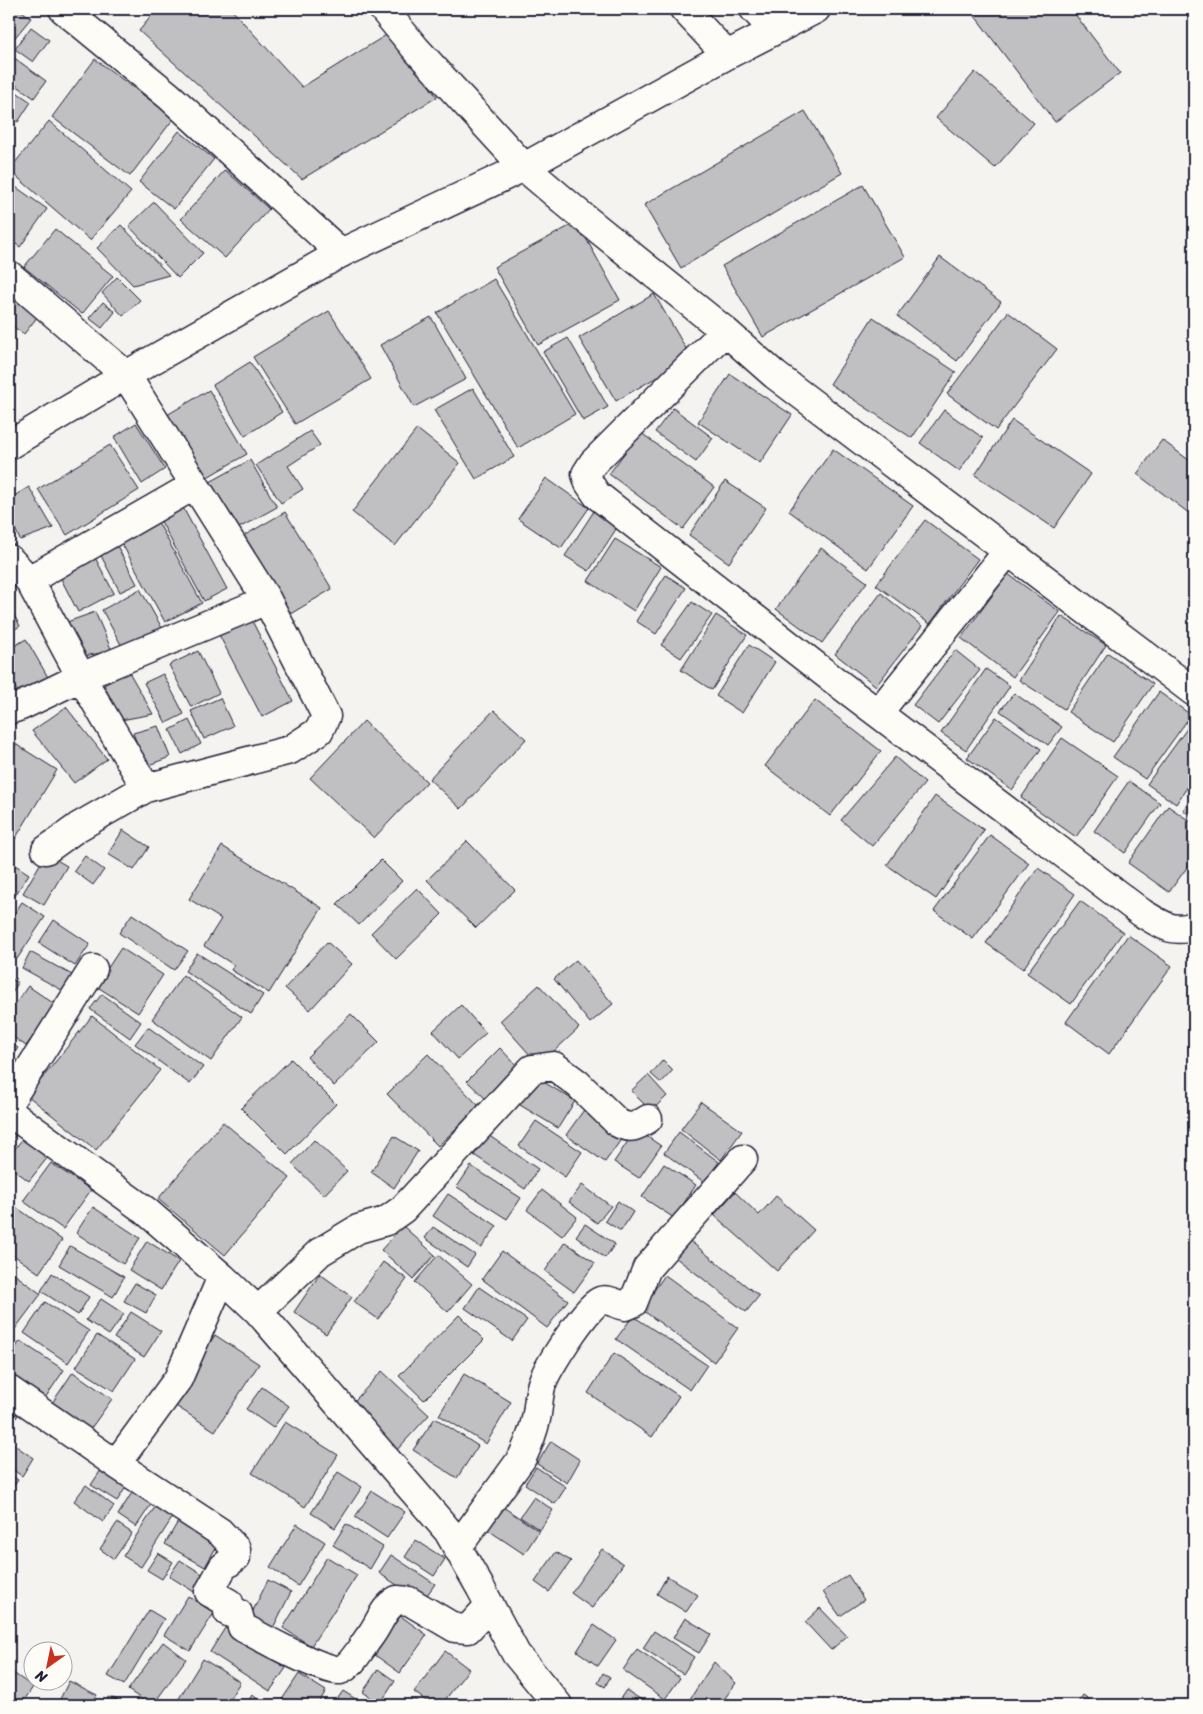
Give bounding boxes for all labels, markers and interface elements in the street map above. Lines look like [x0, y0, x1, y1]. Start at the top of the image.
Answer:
north arrow [22, 1642, 72, 1692]
text: N [30, 1663, 53, 1690]

